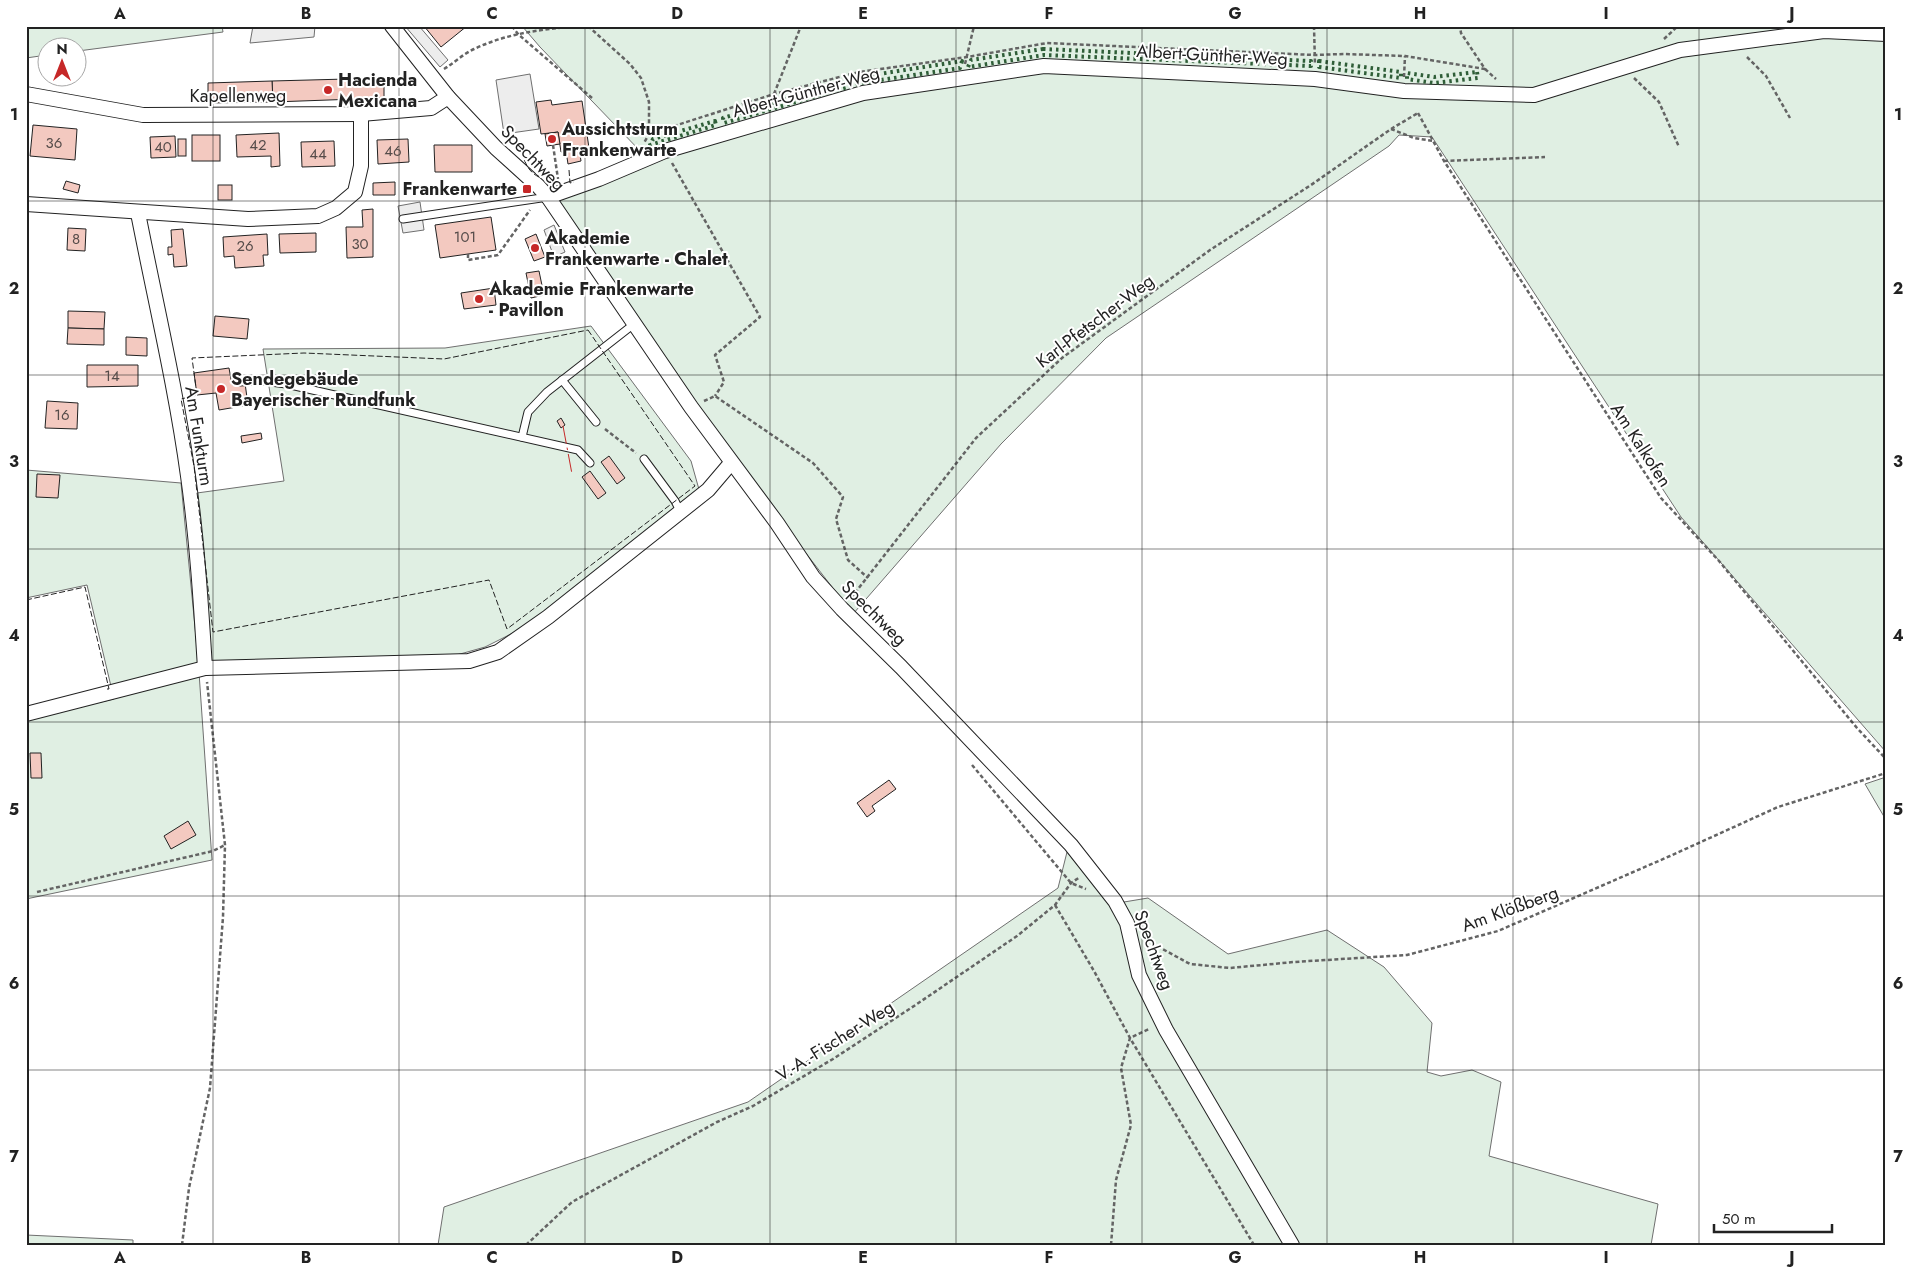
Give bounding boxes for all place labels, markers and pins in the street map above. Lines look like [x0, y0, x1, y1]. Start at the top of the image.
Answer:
place label: Hacienda Mexicana [338, 67, 417, 114]
marker: Hacienda Mexicana [322, 84, 334, 96]
place label: Aussichtsturm Frankenwarte [561, 116, 678, 163]
marker: Aussichtsturm Frankenwarte [546, 133, 558, 145]
place label: Frankenwarte [402, 176, 517, 202]
marker: Frankenwarte [521, 183, 533, 195]
place label: Akademie Frankenwarte - Chalet [544, 225, 728, 272]
marker: Akademie Frankenwarte - Chalet [529, 242, 541, 254]
place label: Akademie Frankenwarte - Pavillon [488, 276, 694, 323]
marker: Akademie Frankenwarte - Pavillon [473, 293, 485, 305]
place label: Sendegebäude Bayerischer Rundfunk [231, 366, 416, 413]
marker: Sendegebäude Bayerischer Rundfunk [215, 383, 227, 395]

